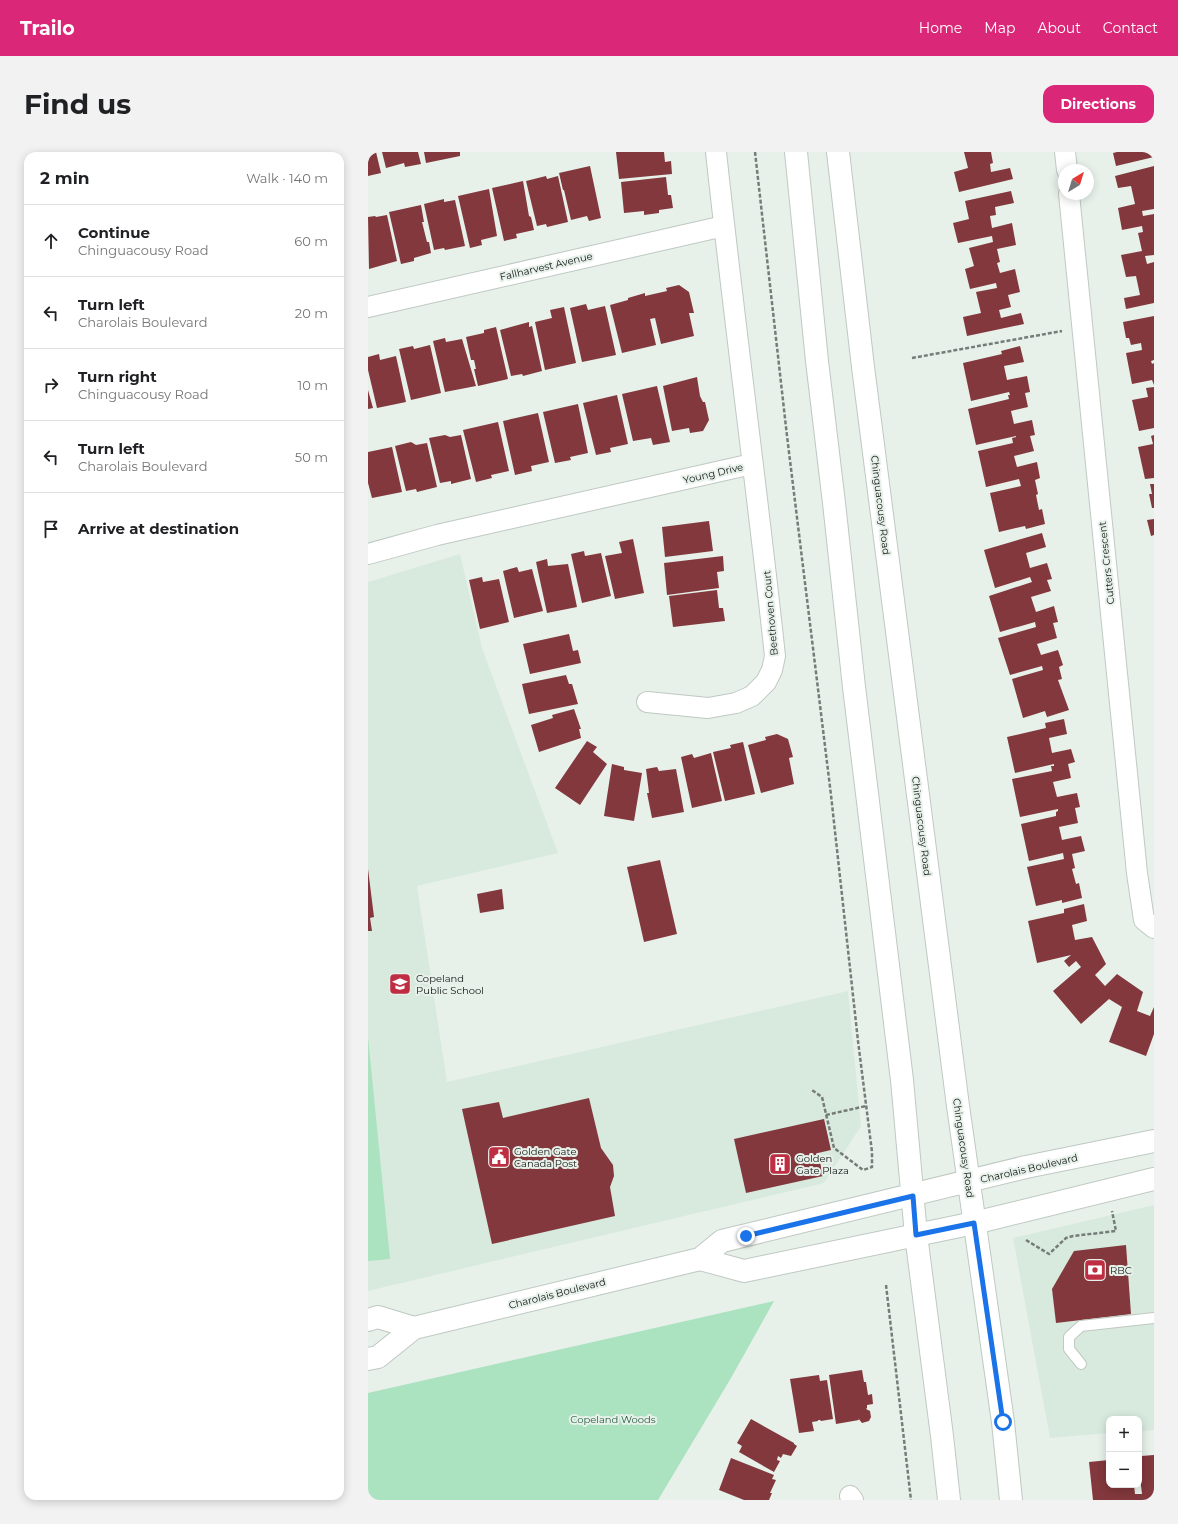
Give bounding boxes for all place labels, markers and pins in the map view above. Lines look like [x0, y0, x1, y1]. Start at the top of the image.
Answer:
school or university icon: Copeland Public School [387, 971, 413, 997]
place label: Copeland Public School [416, 972, 484, 997]
public building icon: Golden Gate Canada Post [486, 1144, 512, 1170]
place label: Golden Gate Canada Post [514, 1145, 577, 1170]
building icon: Golden Gate Plaza [767, 1151, 793, 1177]
place label: Golden Gate Plaza [796, 1152, 849, 1177]
bank icon: RBC [1082, 1257, 1108, 1283]
place label: RBC [1110, 1264, 1132, 1277]

